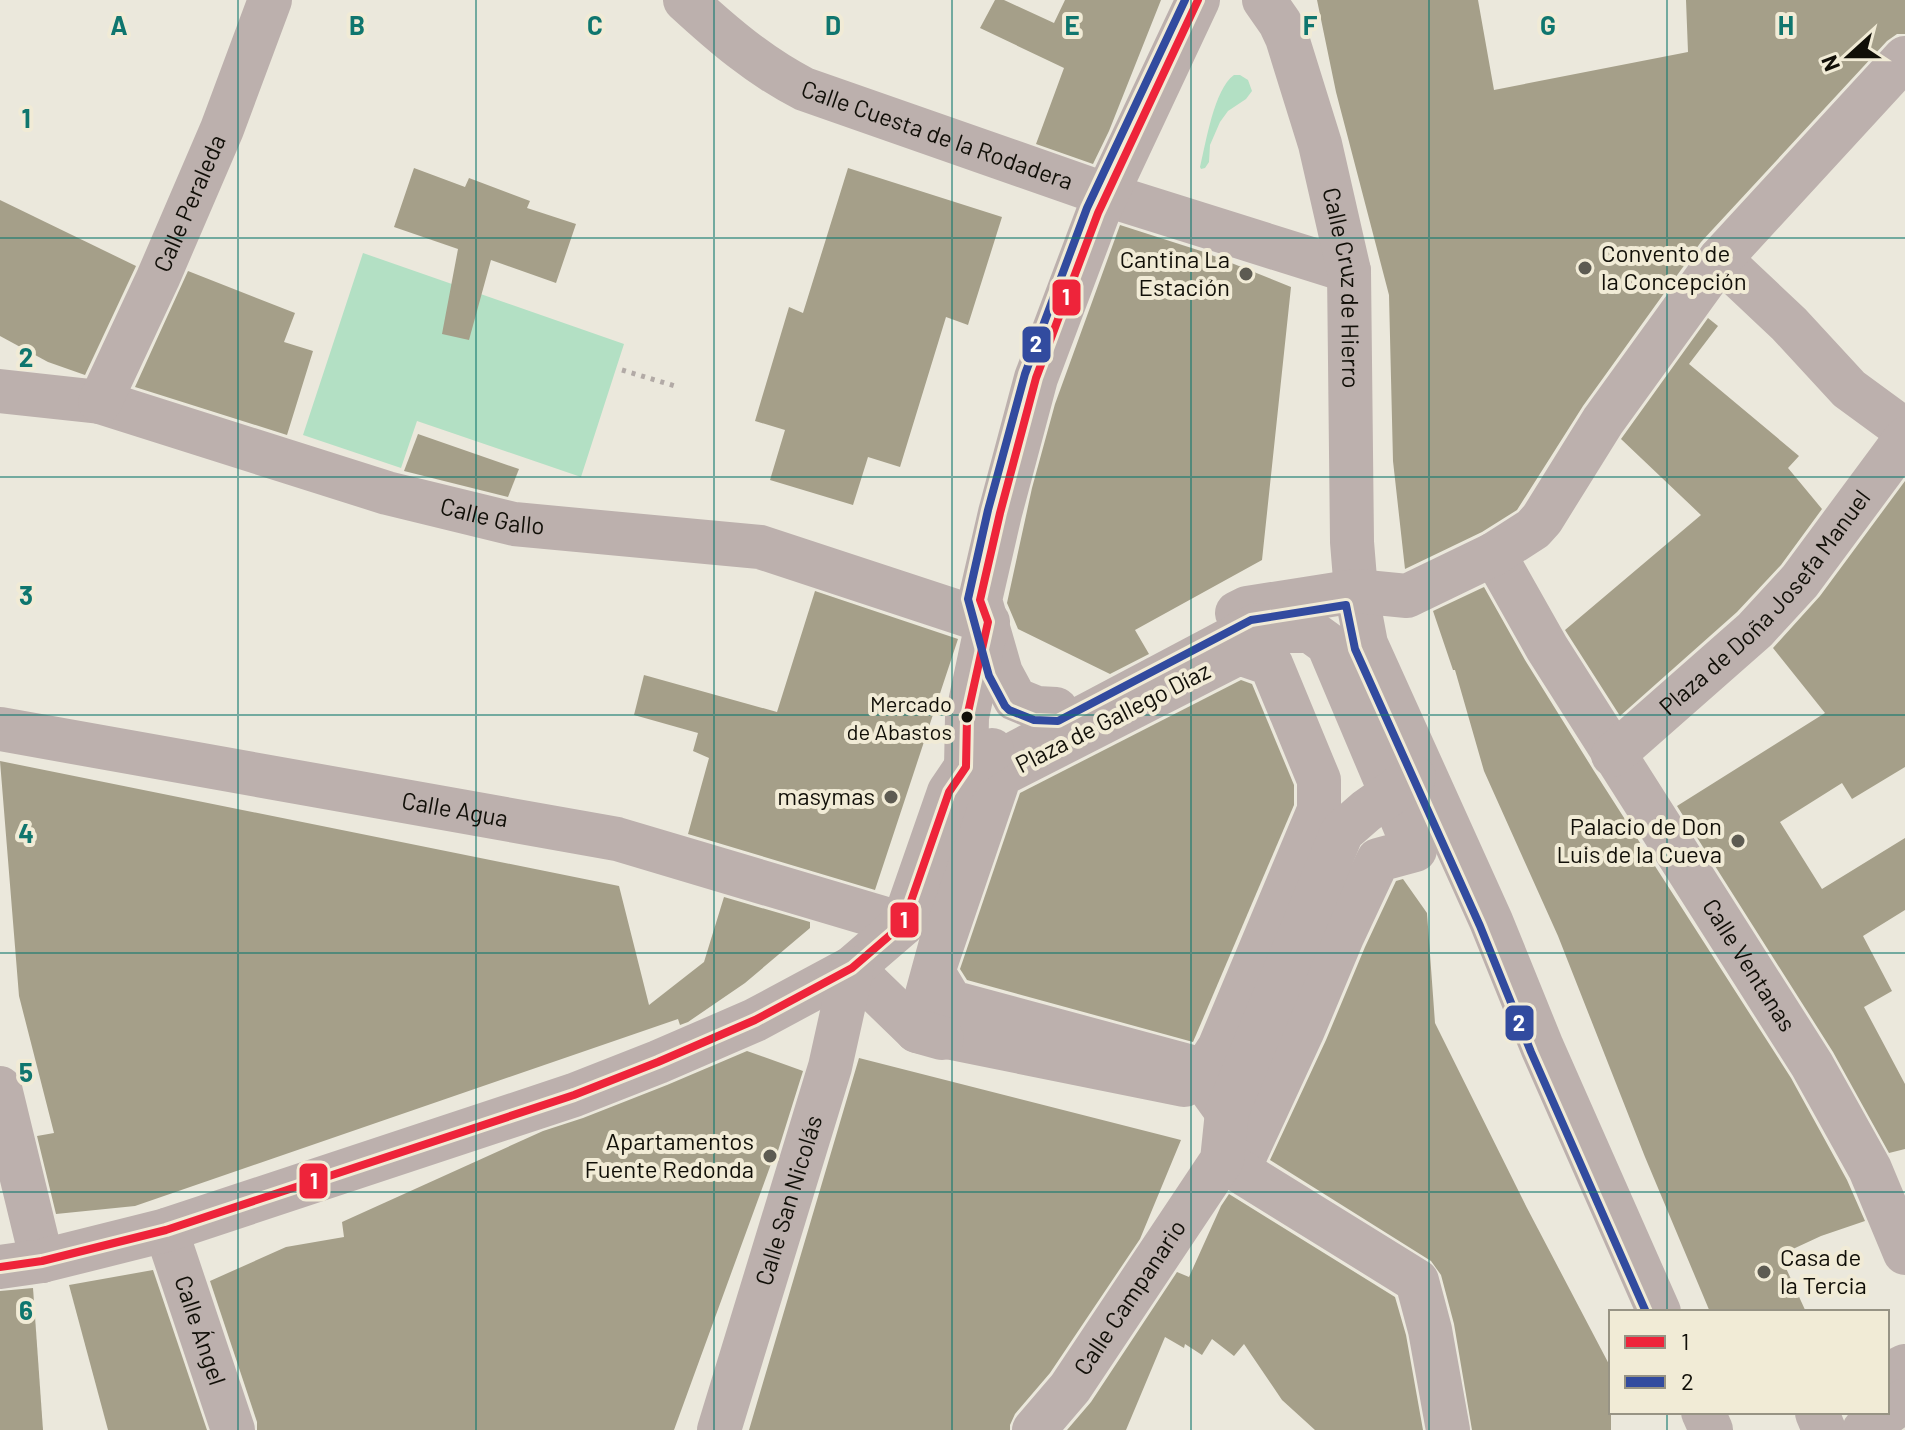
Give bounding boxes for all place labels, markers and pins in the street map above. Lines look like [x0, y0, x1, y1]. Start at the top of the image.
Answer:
place label: Convento de la Concepción [1601, 238, 1747, 295]
place label: Cantina La Estación [1120, 244, 1230, 301]
marker: Convento de la Concepción [1576, 259, 1594, 277]
marker: Cantina La Estación [1237, 265, 1255, 283]
place label: Mercado de Abastos [846, 690, 952, 744]
marker: Mercado de Abastos [959, 709, 975, 725]
place label: masymas [777, 781, 875, 810]
marker: masymas [882, 788, 900, 806]
place label: Palacio de Don Luis de la Cueva [1556, 811, 1722, 868]
marker: Palacio de Don Luis de la Cueva [1729, 832, 1747, 850]
place label: Apartamentos Fuente Redonda [584, 1126, 754, 1183]
marker: Apartamentos Fuente Redonda [761, 1147, 779, 1165]
place label: Casa de la Tercia [1780, 1242, 1867, 1299]
marker: Casa de la Tercia [1755, 1263, 1773, 1281]

